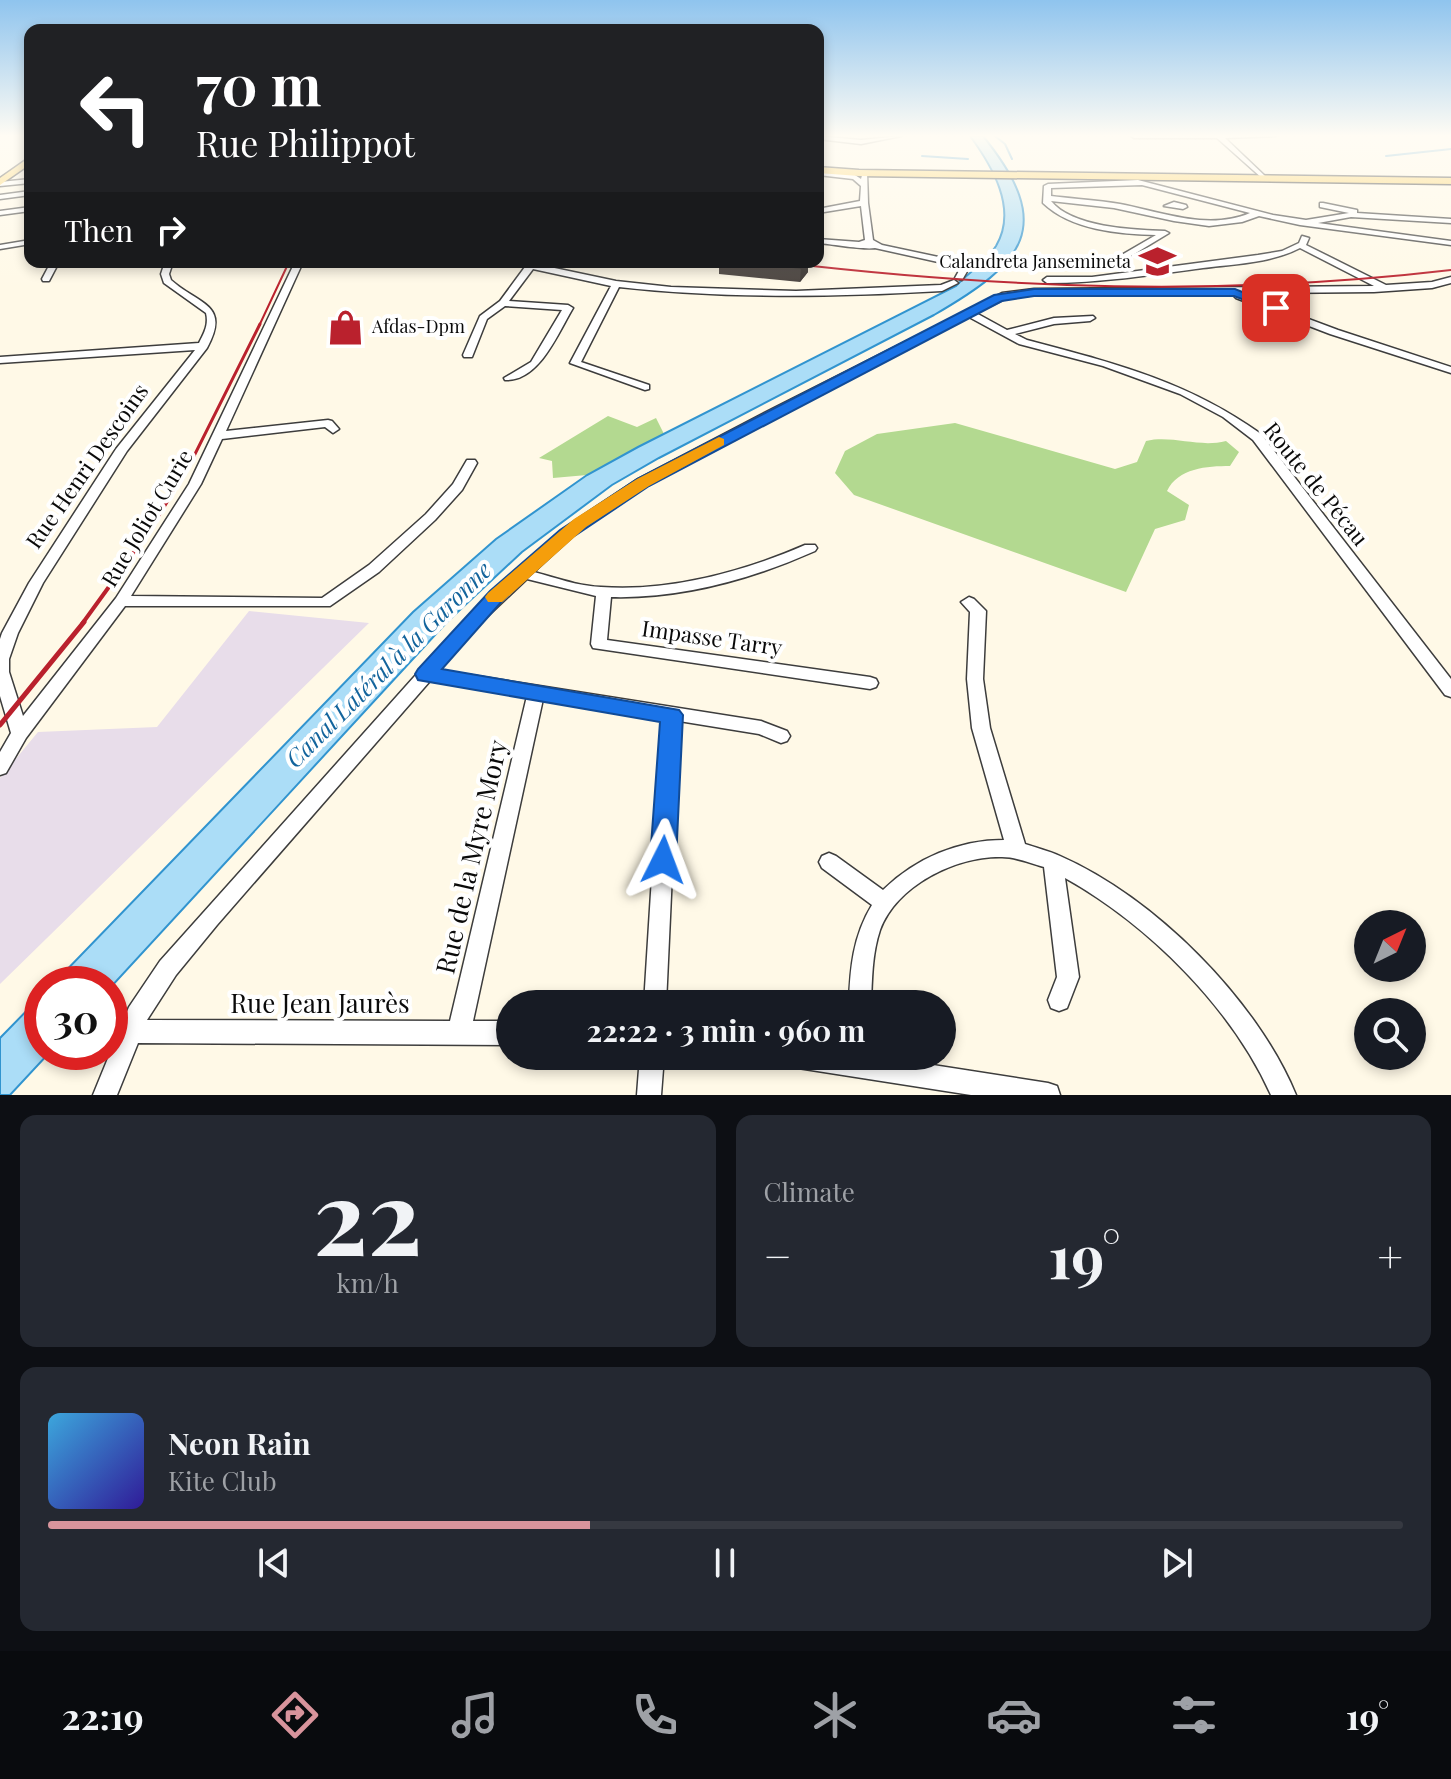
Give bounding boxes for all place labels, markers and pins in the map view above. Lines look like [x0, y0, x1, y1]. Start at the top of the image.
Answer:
school or university icon: Calandreta Jansemineta [1138, 243, 1176, 281]
place label: Calandreta Jansemineta [939, 249, 1131, 273]
pin [1242, 274, 1310, 342]
shop icon: Afdas-Dpm [327, 308, 365, 346]
place label: Afdas-Dpm [371, 314, 465, 338]

